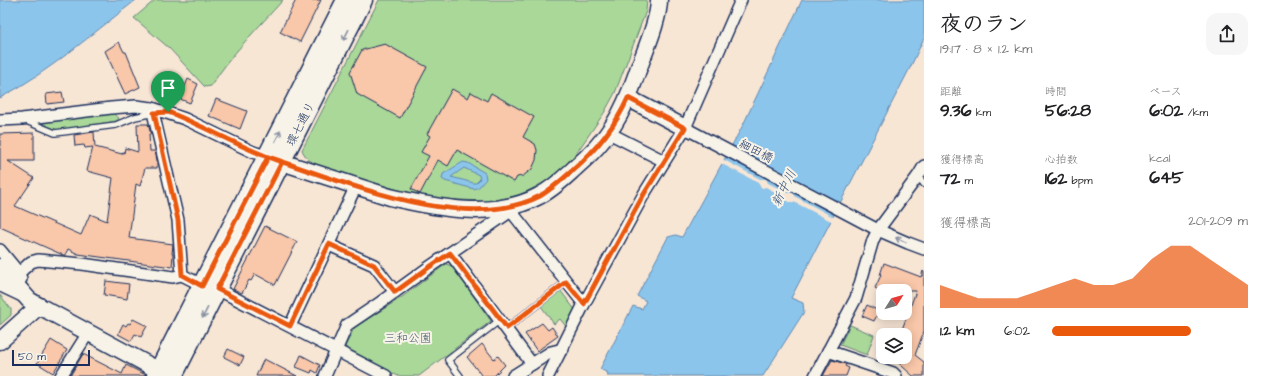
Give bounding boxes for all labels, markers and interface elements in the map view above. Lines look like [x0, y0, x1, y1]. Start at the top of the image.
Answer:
text: 夜のラン [940, 9, 1028, 40]
button: share [1206, 13, 1248, 55]
one-way arrow [342, 29, 349, 41]
text: 19:17 · 8 × 1.2 km [940, 40, 1032, 58]
pin [151, 71, 185, 112]
icon: arrive [157, 77, 179, 99]
text: 距離 [940, 84, 962, 99]
text: 時間 [1045, 84, 1067, 99]
text: ペース [1149, 84, 1182, 99]
street label: 環七通り [283, 99, 319, 149]
text: 9.36 [940, 99, 971, 123]
text: 56:28 [1045, 99, 1091, 123]
text: 6:02 [1149, 99, 1183, 123]
text: km [971, 105, 991, 120]
text: /km [1183, 105, 1208, 120]
one-way arrow [275, 130, 282, 142]
street label: 細田橋 [736, 135, 776, 167]
text: kcal [1149, 151, 1170, 166]
text: 獲得標高 [940, 152, 984, 167]
text: 心拍数 [1045, 152, 1078, 167]
text: 645 [1149, 166, 1184, 190]
water label: 新中川 [767, 167, 801, 209]
text: 72 [940, 167, 960, 191]
text: 162 [1045, 167, 1067, 191]
text: m [960, 173, 973, 188]
text: bpm [1067, 173, 1092, 188]
text: 201–209 m [1188, 212, 1248, 230]
text: 獲得標高 [940, 214, 992, 232]
one-way arrow [895, 236, 907, 243]
north arrow [876, 284, 912, 320]
map controls [876, 284, 912, 364]
one-way arrow [200, 307, 208, 319]
text: 1.2 km [940, 322, 974, 340]
text: 6:02 [1004, 322, 1030, 340]
button: layers [876, 328, 912, 364]
park label: 三和公園 [384, 330, 432, 347]
scale bar [12, 348, 90, 367]
text: 50 m [18, 349, 46, 364]

